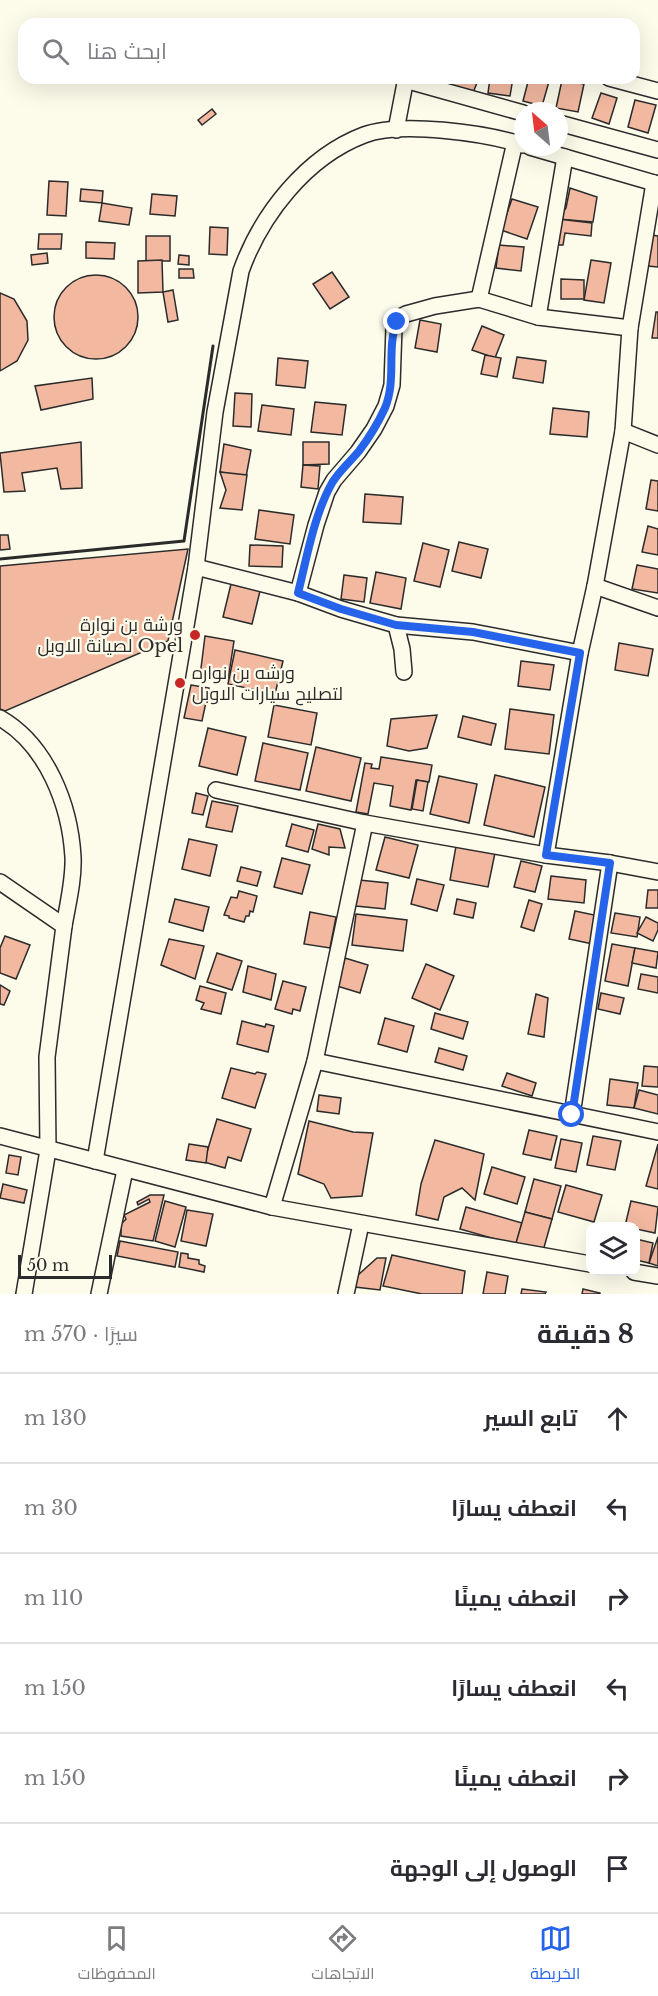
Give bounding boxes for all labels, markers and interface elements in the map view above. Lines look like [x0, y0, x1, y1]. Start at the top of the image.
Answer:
search box [18, 18, 640, 84]
icon: search [39, 35, 72, 68]
text: ابحث هنا [87, 38, 167, 65]
north arrow [514, 102, 568, 156]
route end [383, 308, 409, 334]
place label: ورشة بن نوارة لصيانة الاوبل Opel [37, 614, 183, 657]
marker: ورشة بن نوارة لصيانة الاوبل Opel [188, 628, 202, 642]
place label: ورشه بن نواره لتصليح سيارات الاوبل [192, 662, 343, 706]
marker: ورشه بن نواره لتصليح سيارات الاوبل [173, 676, 187, 690]
route start [558, 1101, 584, 1127]
map controls [586, 1222, 640, 1276]
button: layers [586, 1222, 640, 1276]
scale bar [18, 1252, 112, 1280]
text: 50 m [27, 1255, 69, 1275]
text: 8 دقيقة [537, 1318, 634, 1350]
text: سيرًا · 570 m [24, 1322, 138, 1346]
icon: ahead [601, 1402, 634, 1435]
text: تابع السير [484, 1405, 577, 1432]
text: 130 m [24, 1406, 87, 1430]
icon: left [601, 1492, 634, 1525]
text: انعطف يسارًا [451, 1495, 577, 1522]
text: 30 m [24, 1496, 78, 1520]
icon: right [601, 1582, 634, 1615]
text: انعطف يمينًا [454, 1585, 577, 1612]
text: 110 m [24, 1586, 83, 1610]
icon: left [601, 1672, 634, 1705]
text: انعطف يسارًا [451, 1675, 577, 1702]
text: 150 m [24, 1676, 86, 1700]
icon: right [601, 1762, 634, 1795]
text: انعطف يمينًا [454, 1765, 577, 1792]
text: 150 m [24, 1766, 86, 1790]
icon: arrive [601, 1852, 634, 1885]
text: الوصول إلى الوجهة [390, 1855, 577, 1882]
tab: المحفوظات [78, 1922, 156, 1988]
tab: الاتجاهات [311, 1922, 375, 1988]
tab: الخريطة [530, 1922, 580, 1988]

